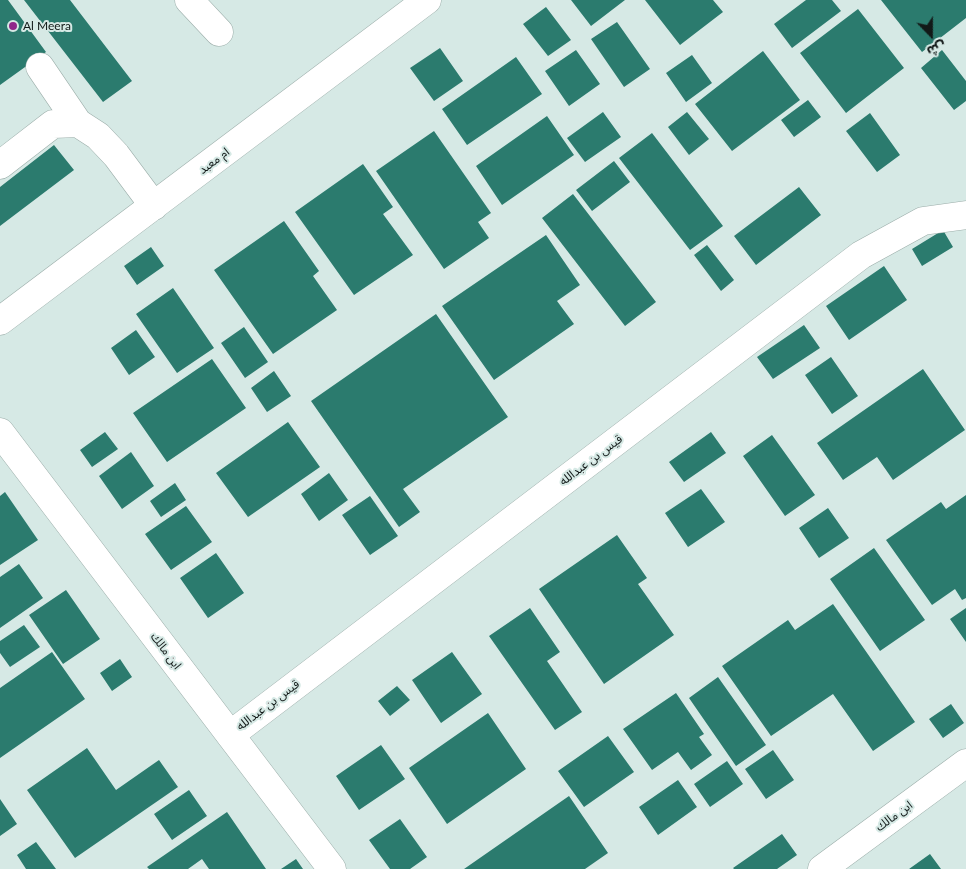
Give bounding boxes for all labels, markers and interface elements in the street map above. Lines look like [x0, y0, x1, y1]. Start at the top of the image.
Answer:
north arrow [906, 10, 956, 60]
place label: Al Meera [23, 19, 71, 33]
marker: Al Meera [7, 20, 19, 32]
text: ش [925, 38, 949, 61]
street label: ام معبد [196, 145, 232, 177]
street label: قيس بن عبدالله [557, 432, 625, 488]
street label: ابن مالك [148, 630, 184, 672]
street label: قيس بن عبدالله [234, 677, 302, 733]
street label: ابن مالك [873, 798, 915, 834]

